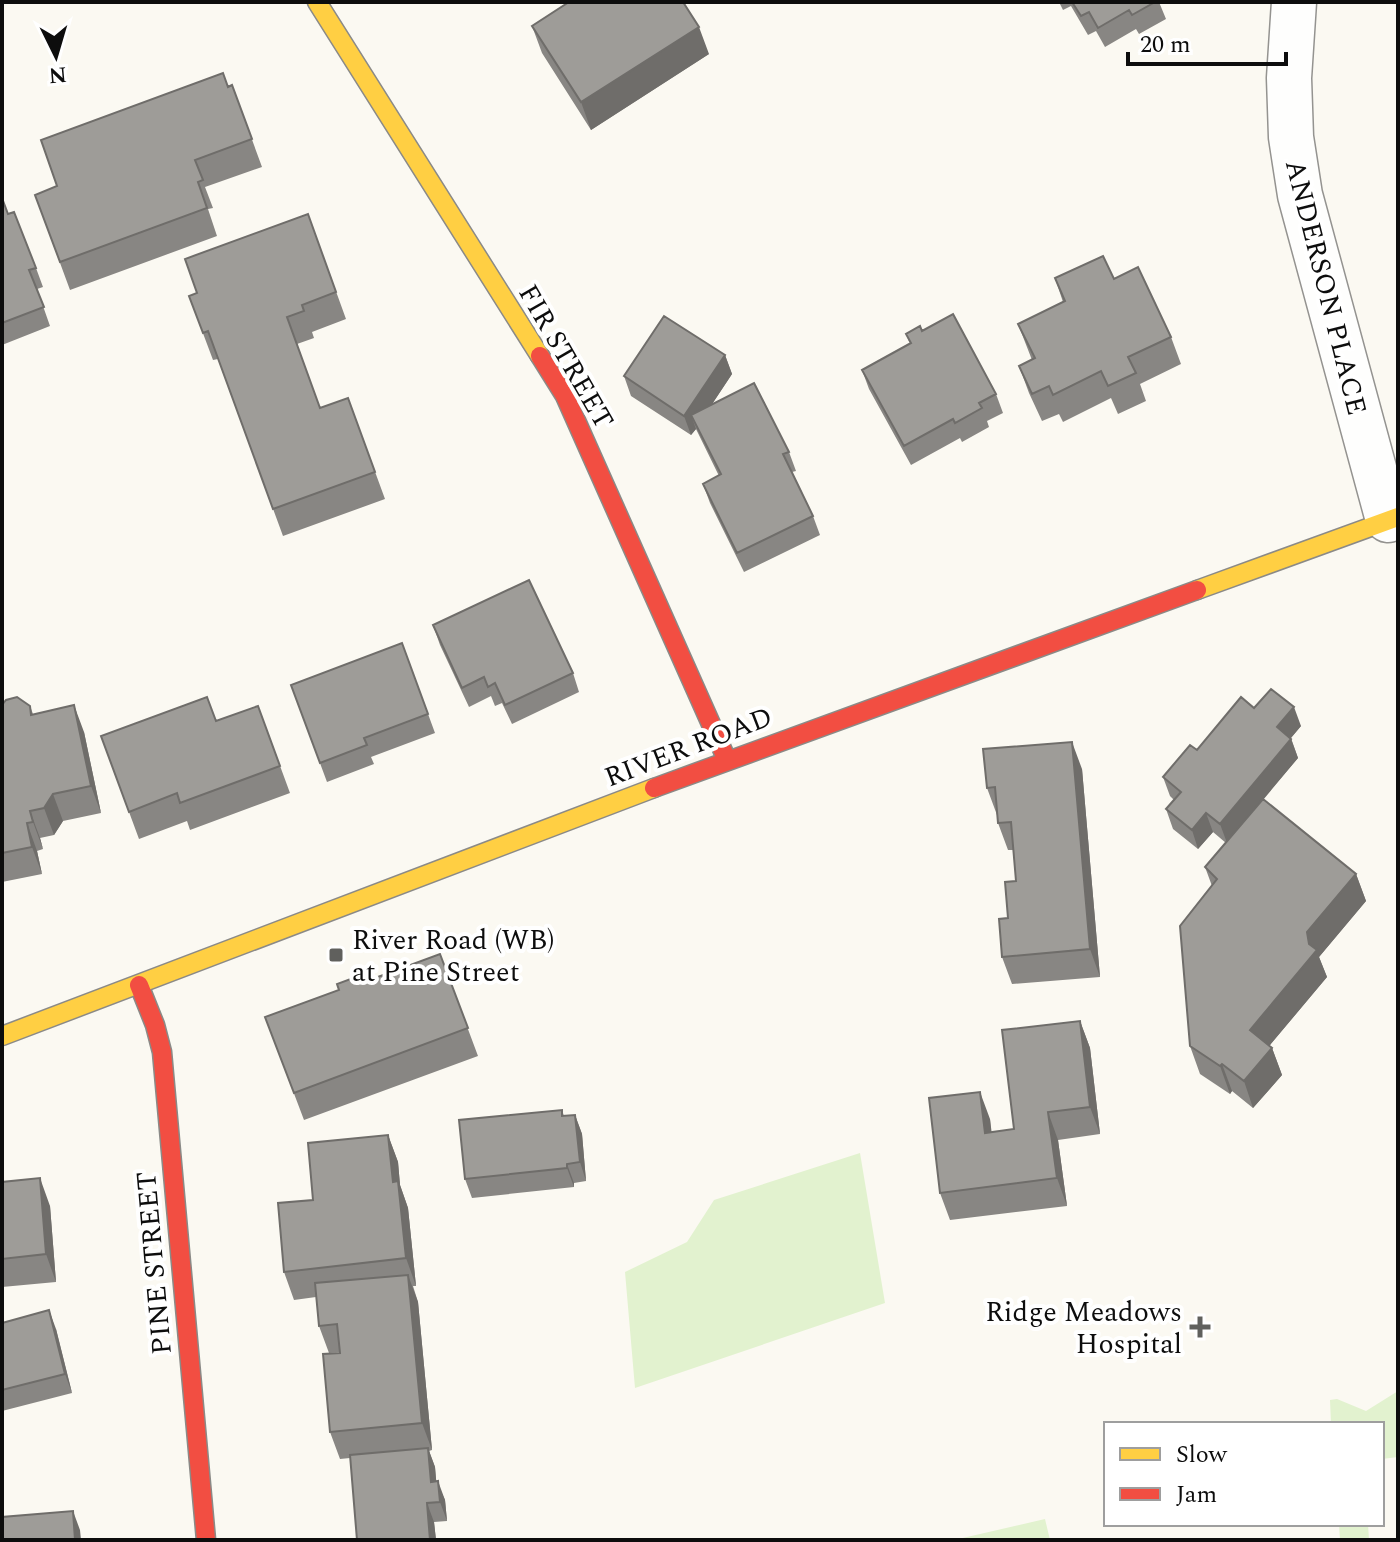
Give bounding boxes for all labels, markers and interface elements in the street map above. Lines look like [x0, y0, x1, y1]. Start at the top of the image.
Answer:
north arrow [16, 16, 96, 96]
scale bar [1128, 16, 1286, 66]
text: 20 m [1140, 27, 1191, 63]
text: N [47, 57, 68, 92]
street label: ANDERSON PLACE [1273, 155, 1378, 420]
street label: FIR STREET [507, 276, 625, 437]
street label: RIVER ROAD [598, 696, 779, 799]
place label: River Road (WB) at Pine Street [352, 919, 554, 994]
marker: River Road (WB) at Pine Street [327, 946, 345, 964]
street label: PINE STREET [125, 1169, 184, 1356]
place label: Ridge Meadows Hospital [985, 1291, 1182, 1366]
marker: Ridge Meadows Hospital [1189, 1316, 1211, 1338]
legend [1104, 1422, 1384, 1526]
text: Slow [1176, 1437, 1228, 1473]
text: Jam [1176, 1477, 1217, 1513]

